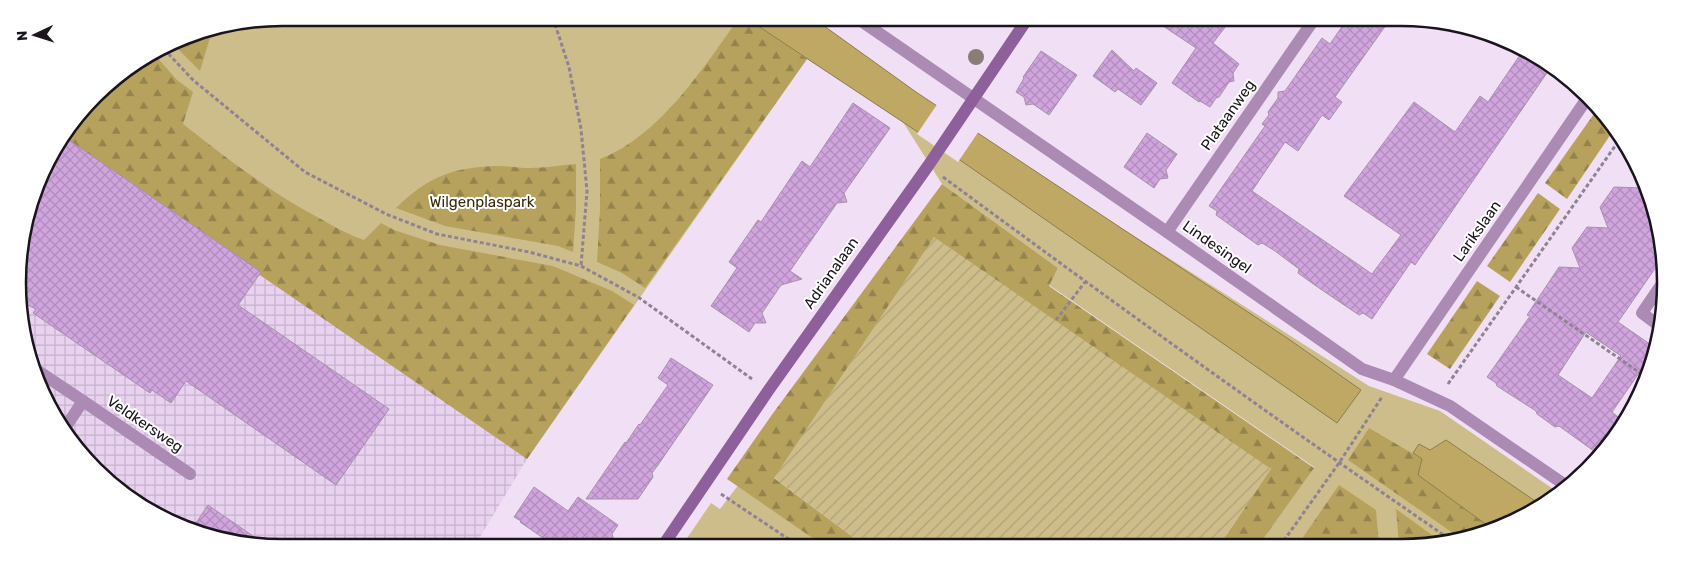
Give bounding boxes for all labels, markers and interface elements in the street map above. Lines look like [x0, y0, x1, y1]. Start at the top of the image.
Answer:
north arrow [10, 10, 60, 60]
text: N [14, 30, 31, 41]
street label: Plataanweg [1197, 76, 1259, 154]
park label: Wilgenplaspark [430, 193, 535, 211]
street label: Larikslaan [1449, 197, 1505, 265]
street label: Lindesingel [1179, 217, 1255, 277]
street label: Adrianalaan [800, 234, 862, 312]
street label: Veldkersweg [103, 392, 187, 456]

